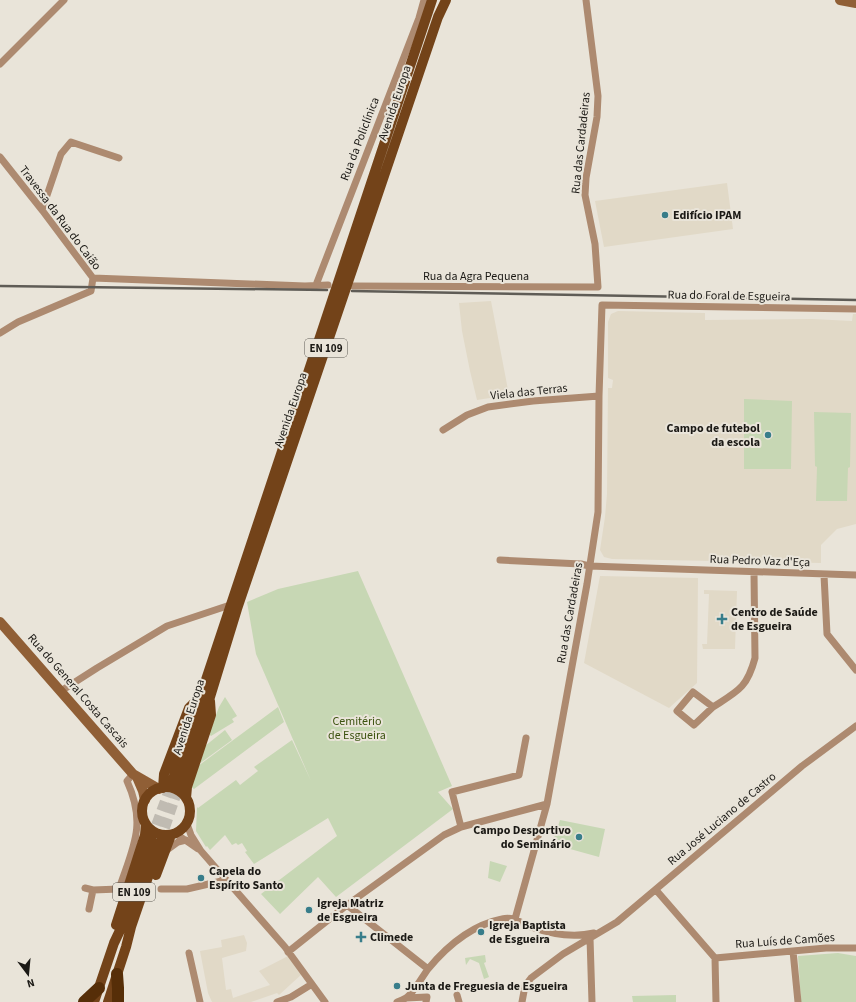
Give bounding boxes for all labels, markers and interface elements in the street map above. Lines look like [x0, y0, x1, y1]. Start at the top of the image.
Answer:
street label: Avenida Europa [374, 63, 416, 143]
street label: Rua das Cardadeiras [567, 91, 595, 195]
street label: Rua da Policlínica [336, 95, 384, 183]
street label: Travessa da Rua do Caião [15, 162, 105, 274]
place label: Edifício IPAM [673, 207, 741, 224]
marker: Edifício IPAM [660, 210, 670, 220]
street label: Rua da Agra Pequena [423, 268, 529, 285]
street label: Rua do Foral de Esgueira [667, 286, 791, 306]
road number: EN 109 [305, 339, 347, 357]
street label: Avenida Europa [270, 370, 312, 450]
street label: Viela das Terras [490, 379, 568, 405]
place label: Campo de futebol da escola [667, 420, 761, 451]
marker: Campo de futebol da escola [763, 430, 773, 440]
street label: Rua Pedro Vaz d'Eça [709, 551, 811, 571]
street label: Rua das Cardadeiras [553, 561, 587, 665]
place label: Centro de Saúde de Esgueira [731, 604, 818, 635]
marker: Centro de Saúde de Esgueira [716, 613, 728, 625]
street label: Rua do General Costa Cascais [24, 630, 132, 752]
street label: Avenida Europa [169, 677, 209, 757]
park label: Cemitério de Esgueira [328, 713, 386, 744]
street label: Rua José Luciano de Castro [664, 768, 780, 870]
place label: Campo Desportivo do Seminário [473, 822, 571, 853]
marker: Campo Desportivo do Seminário [574, 832, 584, 842]
place label: Capela do Espírito Santo [209, 863, 284, 894]
marker: Capela do Espírito Santo [196, 873, 206, 883]
road number: EN 109 [113, 883, 155, 901]
place label: Igreja Matriz de Esgueira [317, 895, 384, 926]
marker: Igreja Matriz de Esgueira [304, 905, 314, 915]
place label: Igreja Baptista de Esgueira [489, 917, 566, 948]
marker: Igreja Baptista de Esgueira [476, 927, 486, 937]
place label: Climede [370, 929, 413, 946]
street label: Rua Luís de Camões [735, 929, 835, 953]
marker: Climede [355, 931, 367, 943]
north arrow [8, 954, 48, 994]
text: N [25, 975, 36, 991]
place label: Junta de Freguesia de Esgueira [405, 978, 568, 995]
marker: Junta de Freguesia de Esgueira [392, 981, 402, 991]

